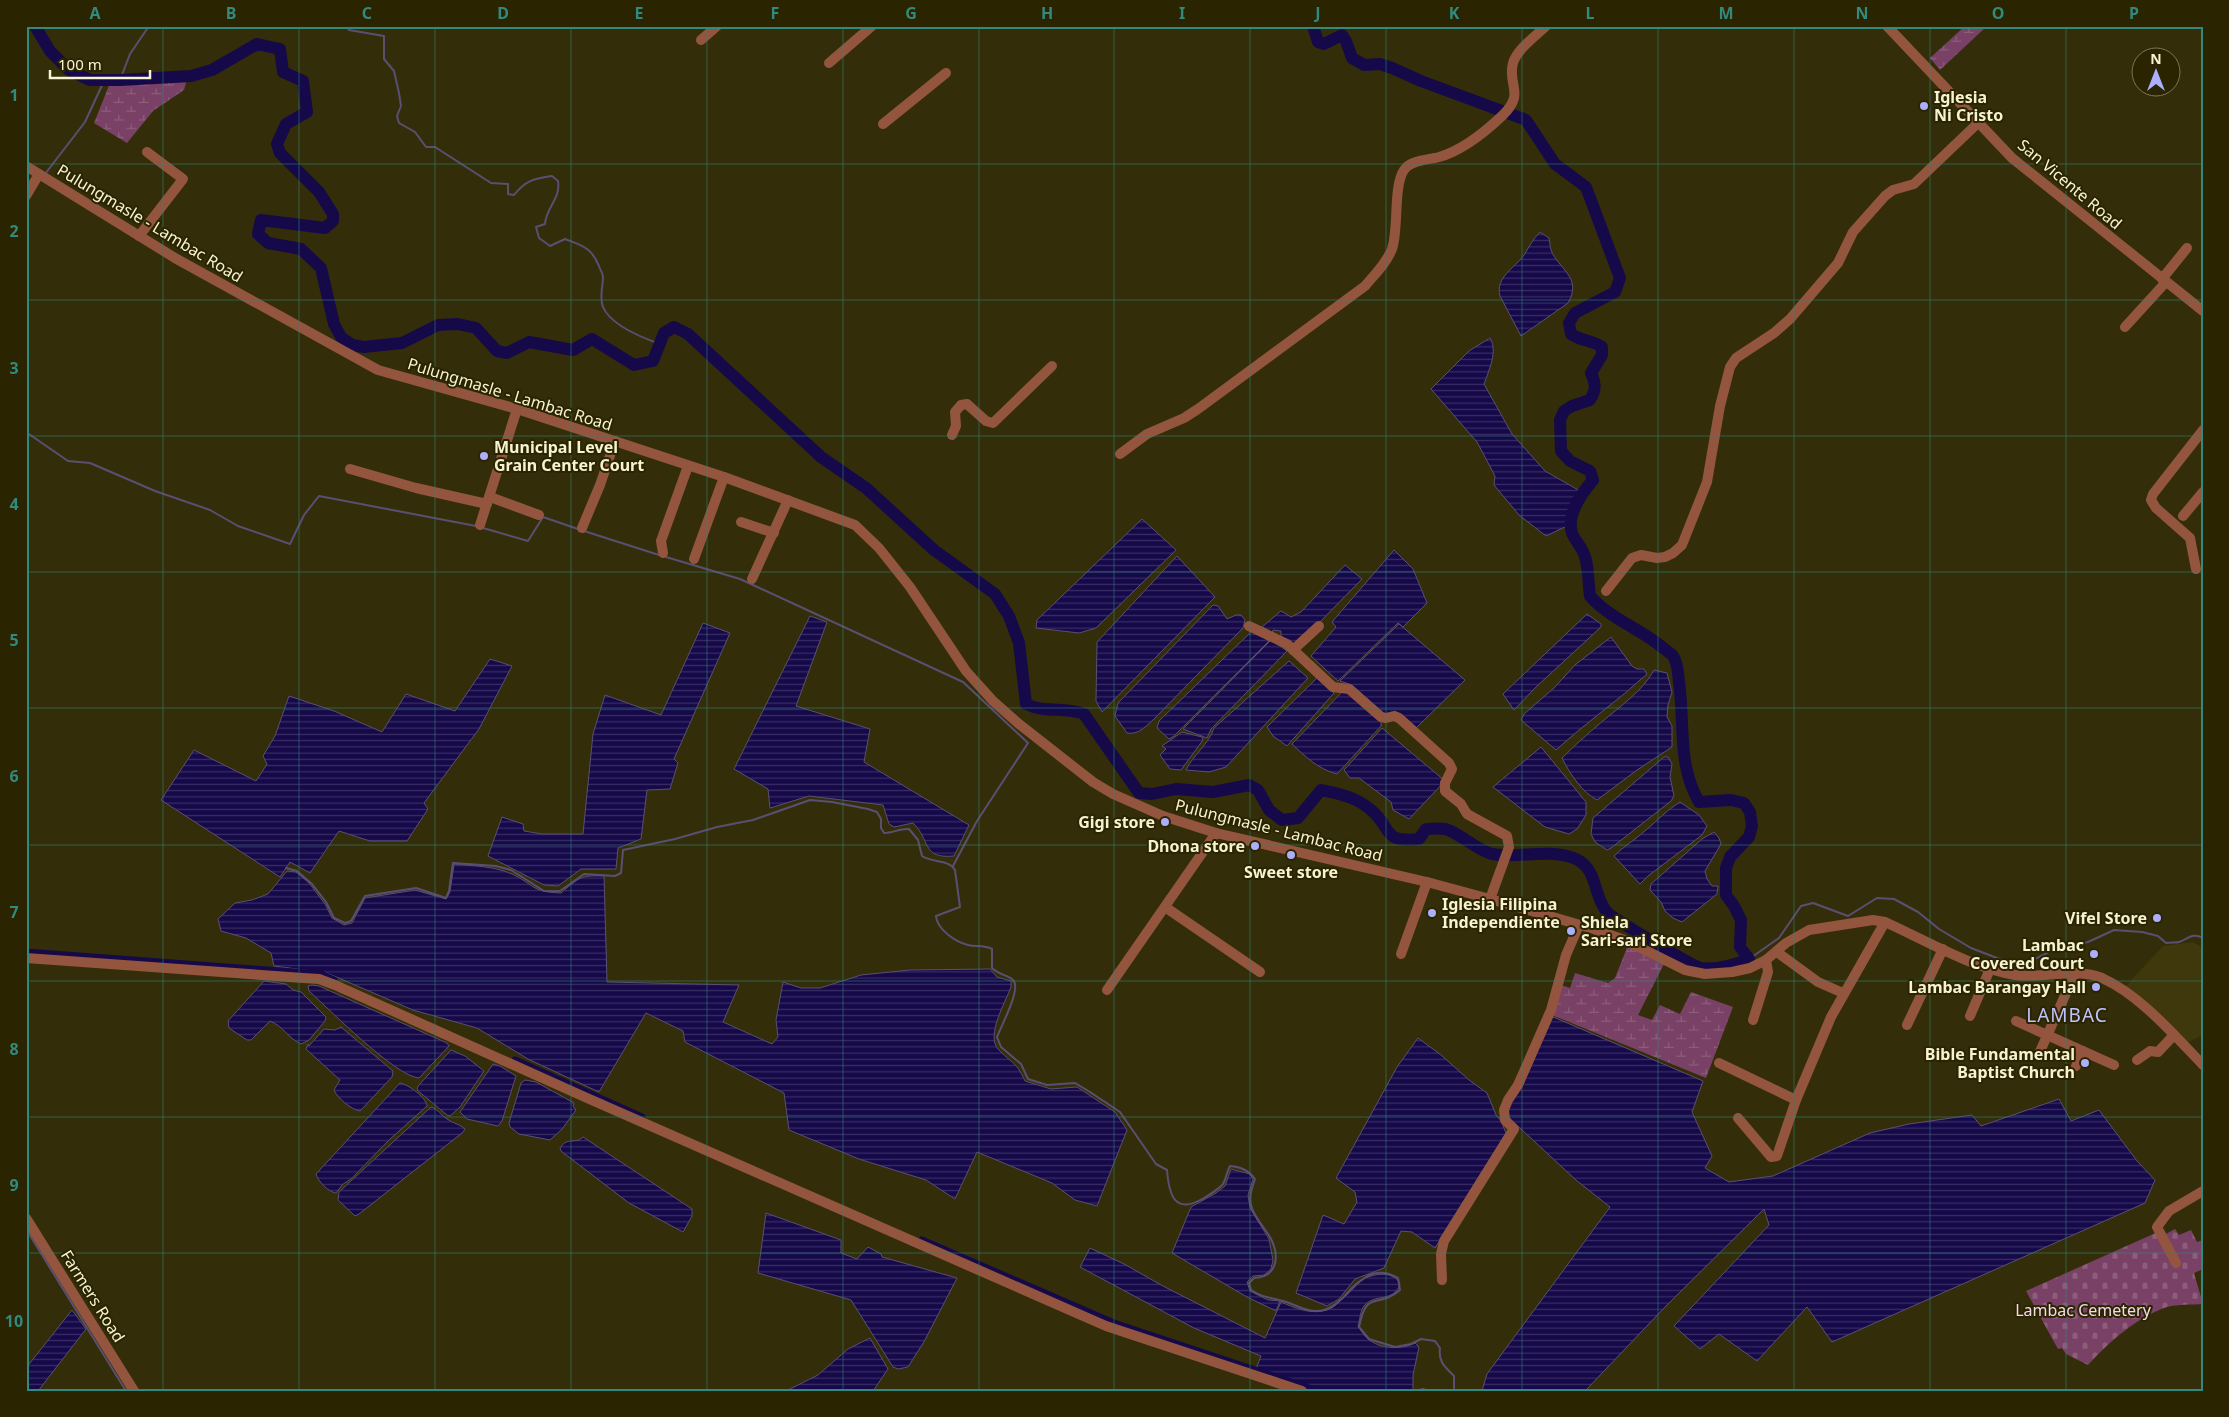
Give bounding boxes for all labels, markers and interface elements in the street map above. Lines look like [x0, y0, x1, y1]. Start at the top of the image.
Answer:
text: A [89, 2, 101, 24]
text: B [226, 2, 236, 24]
text: C [362, 2, 372, 24]
text: D [497, 2, 509, 24]
text: E [635, 2, 644, 24]
text: F [771, 2, 779, 24]
text: G [905, 2, 917, 24]
text: H [1041, 2, 1053, 24]
text: I [1179, 2, 1185, 24]
text: J [1313, 2, 1321, 24]
text: K [1449, 2, 1460, 24]
text: L [1586, 2, 1595, 24]
text: M [1718, 2, 1734, 24]
text: N [1855, 2, 1869, 24]
text: O [1992, 2, 2004, 24]
text: P [2129, 2, 2139, 24]
scale bar [50, 48, 150, 80]
north arrow [2132, 48, 2182, 98]
text: N [2150, 49, 2162, 68]
text: 100 m [58, 54, 102, 74]
text: 1 [9, 84, 19, 106]
place label: Iglesia Ni Cristo [1934, 86, 2003, 126]
marker: Iglesia Ni Cristo [1918, 100, 1930, 112]
street label: San Vicente Road [2013, 134, 2127, 234]
street label: Pulungmasle - Lambac Road [53, 159, 247, 287]
text: 2 [9, 220, 19, 242]
street label: Pulungmasle - Lambac Road [405, 352, 615, 436]
text: 3 [9, 357, 19, 379]
place label: Municipal Level Grain Center Court [494, 436, 644, 476]
marker: Municipal Level Grain Center Court [478, 450, 490, 462]
text: 4 [9, 493, 19, 515]
text: 5 [9, 629, 19, 651]
text: 6 [9, 765, 19, 787]
street label: Pulungmasle - Lambac Road [1173, 794, 1385, 866]
place label: Gigi store [1078, 811, 1155, 833]
marker: Gigi store [1159, 816, 1171, 828]
place label: Dhona store [1147, 835, 1245, 857]
marker: Dhona store [1249, 840, 1261, 852]
marker: Sweet store [1285, 849, 1297, 861]
place label: Sweet store [1244, 861, 1338, 883]
place label: Iglesia Filipina Independiente [1442, 893, 1560, 933]
text: 7 [9, 901, 19, 923]
marker: Iglesia Filipina Independiente [1426, 907, 1438, 919]
place label: Vifel Store [2065, 907, 2147, 929]
place label: Shiela Sari-sari Store [1581, 911, 1692, 951]
marker: Vifel Store [2151, 912, 2163, 924]
marker: Shiela Sari-sari Store [1565, 925, 1577, 937]
place label: Lambac Covered Court [1970, 934, 2084, 974]
marker: Lambac Covered Court [2088, 948, 2100, 960]
place label: Lambac Barangay Hall [1908, 976, 2086, 998]
marker: Lambac Barangay Hall [2090, 981, 2102, 993]
district label: LAMBAC [2026, 1002, 2108, 1028]
text: 8 [9, 1038, 19, 1060]
place label: Bible Fundamental Baptist Church [1925, 1043, 2075, 1083]
marker: Bible Fundamental Baptist Church [2079, 1057, 2091, 1069]
text: 9 [9, 1174, 19, 1196]
street label: Farmers Road [56, 1246, 130, 1346]
park label: Lambac Cemetery [2015, 1299, 2152, 1321]
text: 10 [5, 1310, 23, 1332]

